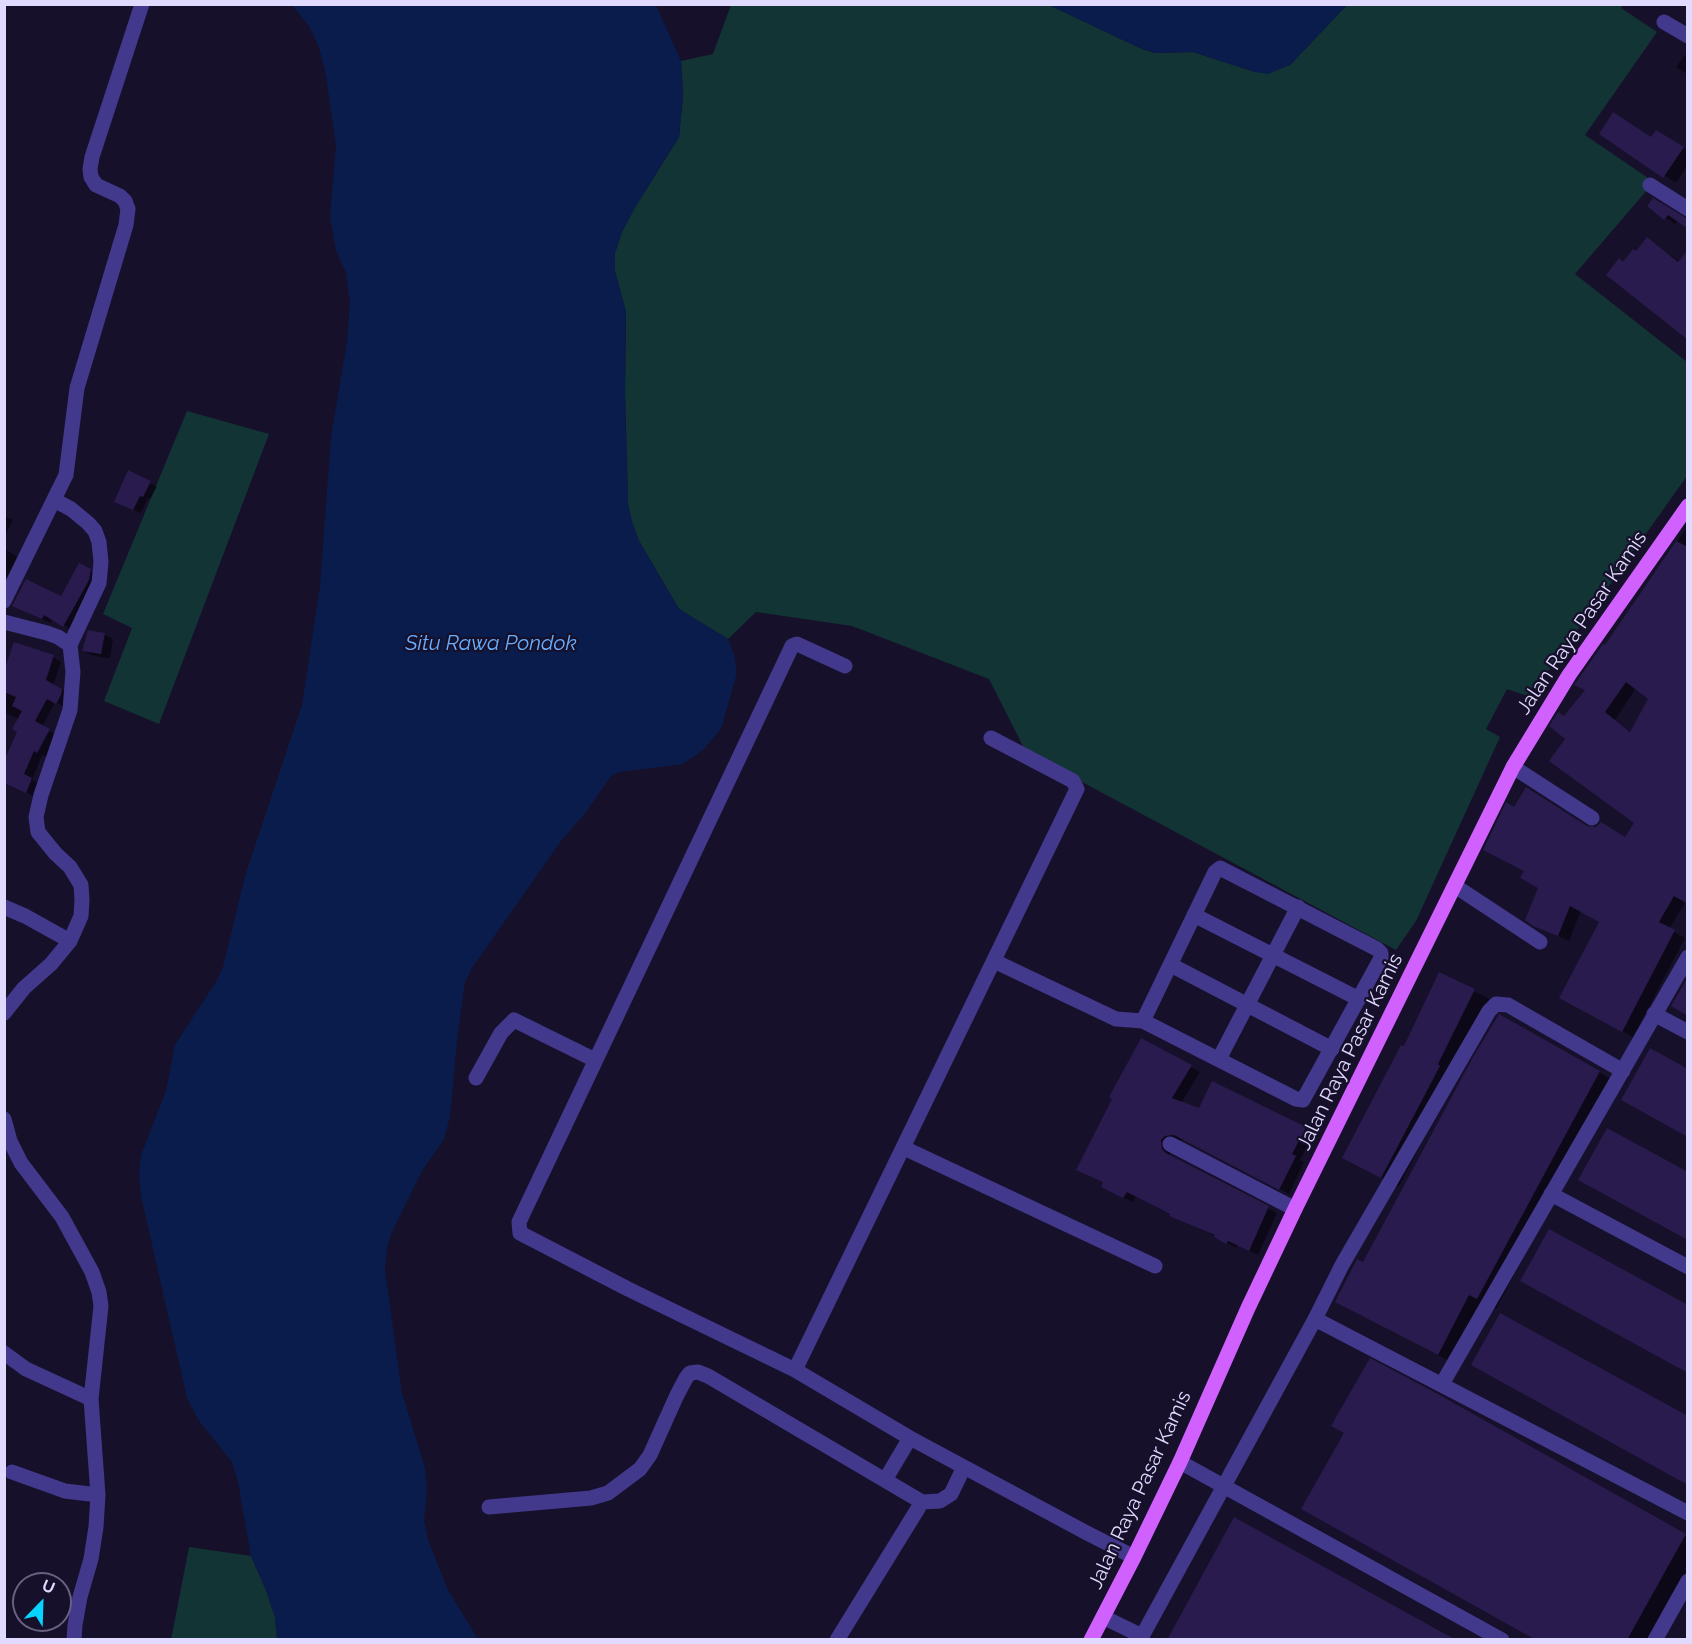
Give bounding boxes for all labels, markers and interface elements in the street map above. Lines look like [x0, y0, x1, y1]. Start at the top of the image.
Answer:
street label: Jalan Raya Pasar Kamis [1512, 527, 1652, 719]
water label: Situ Rawa Pondok [405, 631, 577, 657]
street label: Jalan Raya Pasar Kamis [1292, 950, 1408, 1154]
street label: Jalan Raya Pasar Kamis [1084, 1387, 1196, 1593]
north arrow [12, 1572, 72, 1632]
text: U [39, 1576, 58, 1598]

